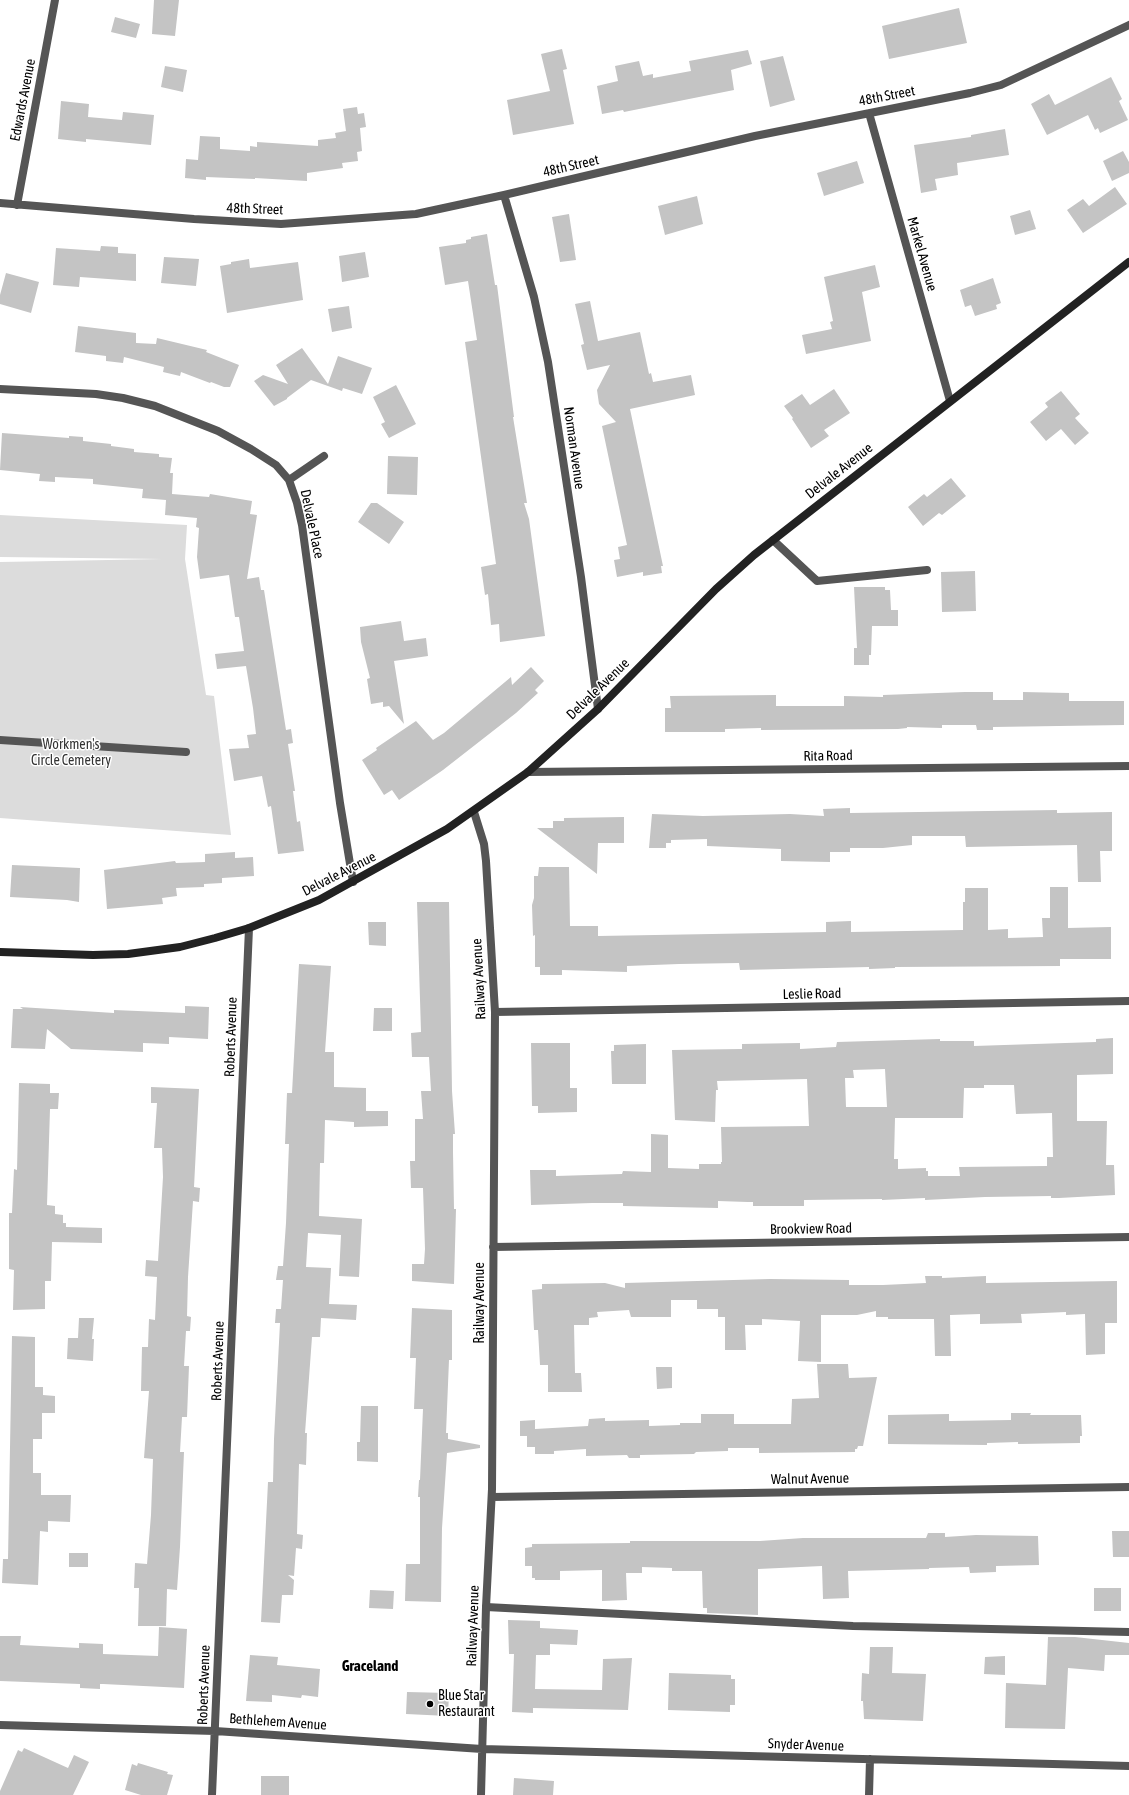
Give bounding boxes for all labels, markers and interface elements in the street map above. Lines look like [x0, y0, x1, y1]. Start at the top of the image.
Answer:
street label: Edwards Avenue [7, 57, 39, 143]
street label: 48th Street [858, 82, 916, 110]
street label: 48th Street [542, 151, 600, 181]
street label: 48th Street [226, 200, 284, 218]
street label: Markel Avenue [903, 215, 941, 293]
street label: Norman Avenue [560, 406, 588, 490]
street label: Delvale Avenue [802, 440, 876, 502]
street label: Delvale Place [296, 488, 328, 560]
street label: Delvale Avenue [563, 655, 633, 723]
park label: Workmen's Circle Cemetery [31, 737, 111, 770]
street label: Rita Road [803, 747, 853, 765]
street label: Delvale Avenue [299, 848, 379, 900]
street label: Railway Avenue [468, 938, 490, 1020]
street label: Leslie Road [783, 985, 841, 1003]
street label: Roberts Avenue [221, 997, 241, 1077]
street label: Brookview Road [770, 1220, 852, 1238]
street label: Railway Avenue [472, 1262, 488, 1344]
street label: Roberts Avenue [208, 1321, 228, 1401]
street label: Walnut Avenue [771, 1470, 849, 1488]
street label: Railway Avenue [463, 1585, 483, 1667]
street label: Roberts Avenue [194, 1645, 214, 1725]
district label: Graceland [342, 1657, 398, 1675]
place label: Blue Star Restaurant [438, 1688, 495, 1720]
marker: Blue Star Restaurant [425, 1699, 435, 1709]
street label: Bethlehem Avenue [229, 1710, 327, 1734]
street label: Snyder Avenue [768, 1735, 844, 1755]

